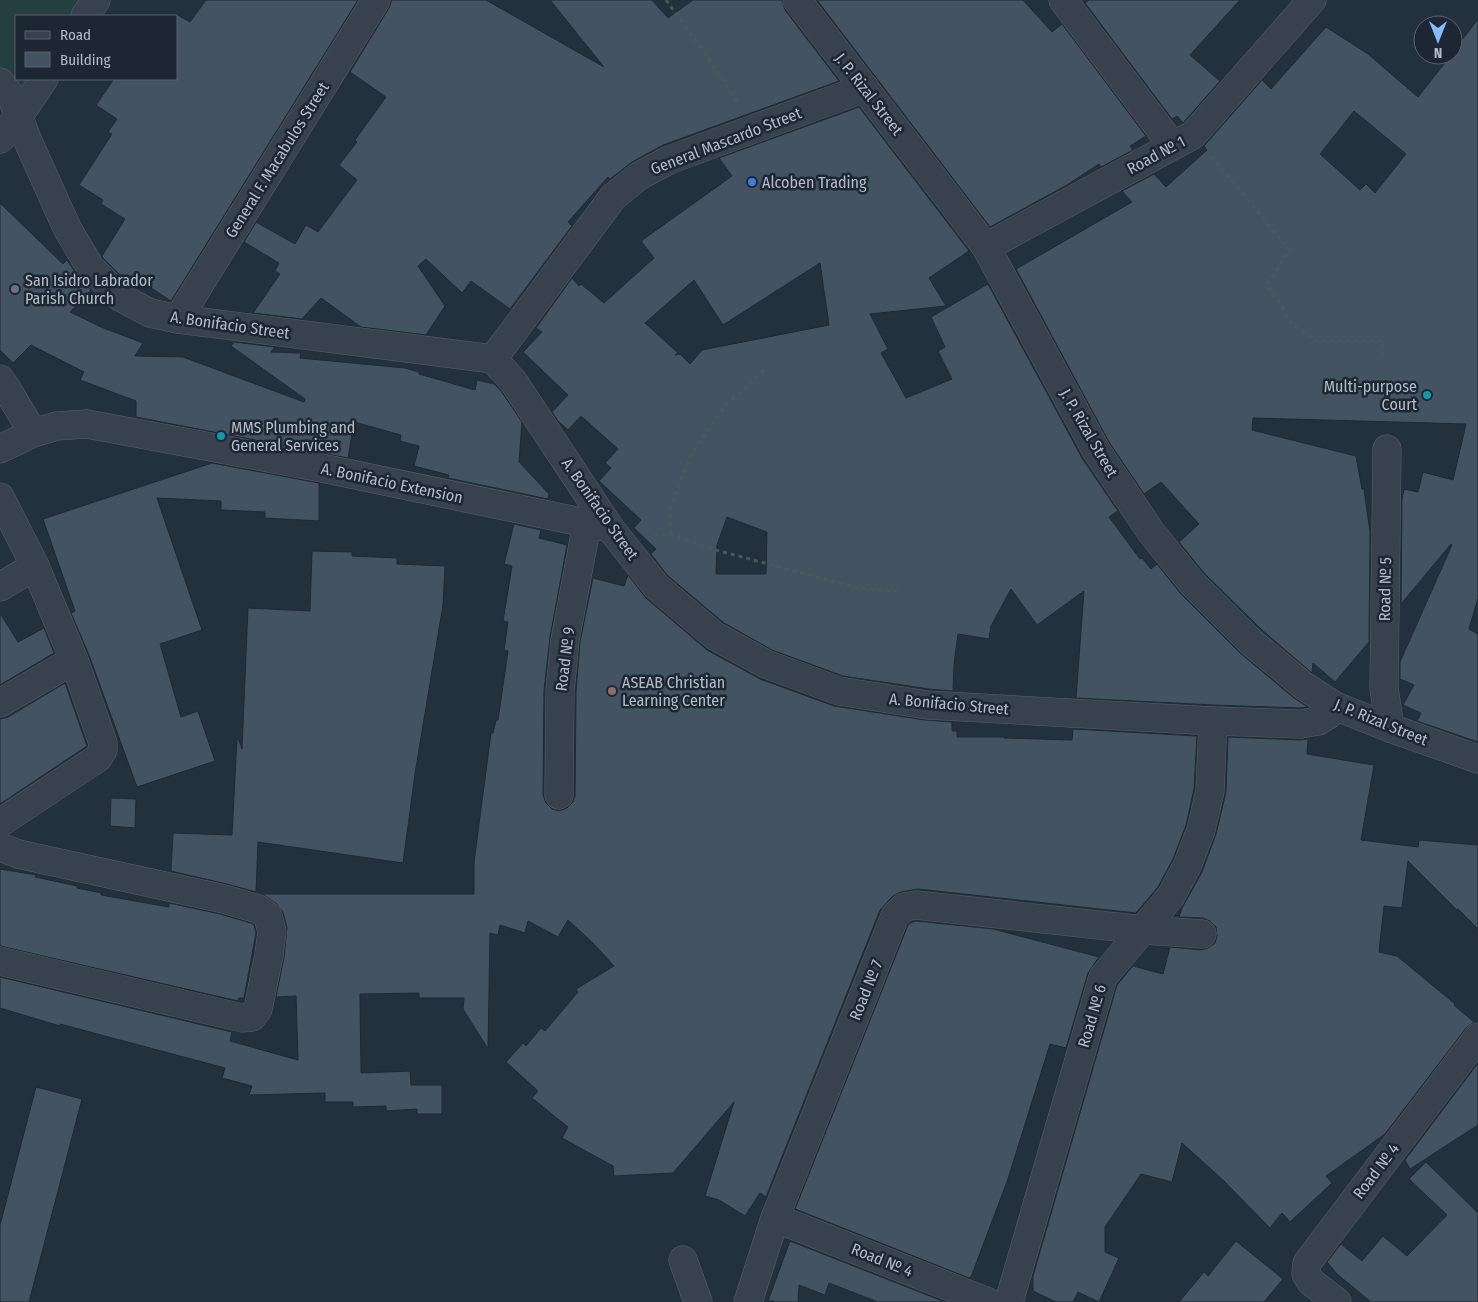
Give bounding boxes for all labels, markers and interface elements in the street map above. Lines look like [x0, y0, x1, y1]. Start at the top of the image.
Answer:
legend [15, 15, 178, 80]
north arrow [1413, 15, 1463, 65]
text: Road [60, 26, 91, 44]
text: N [1434, 44, 1442, 61]
street label: J. P. Rizal Street [831, 49, 907, 139]
text: Building [60, 51, 111, 69]
street label: General F. Macabulos Street [221, 78, 333, 241]
street label: General Mascardo Street [648, 103, 805, 179]
street label: Road № 1 [1124, 132, 1188, 178]
place label: Alcoben Trading [762, 173, 867, 192]
marker: Alcoben Trading [746, 176, 758, 188]
place label: San Isidro Labrador Parish Church [25, 271, 153, 308]
marker: San Isidro Labrador Parish Church [9, 283, 21, 295]
street label: A. Bonifacio Street [169, 307, 292, 343]
place label: Multi-purpose Court [1324, 377, 1418, 414]
street label: J. P. Rizal Street [1056, 385, 1122, 481]
marker: Multi-purpose Court [1421, 389, 1433, 401]
place label: MMS Plumbing and General Services [231, 418, 355, 455]
marker: MMS Plumbing and General Services [215, 430, 227, 442]
street label: A. Bonifacio Street [558, 454, 643, 564]
street label: A. Bonifacio Extension [319, 459, 465, 507]
street label: Road № 5 [1375, 557, 1395, 621]
street label: Road № 9 [552, 626, 578, 692]
place label: ASEAB Christian Learning Center [622, 673, 725, 710]
marker: ASEAB Christian Learning Center [606, 685, 618, 697]
street label: A. Bonifacio Street [888, 689, 1010, 719]
street label: J. P. Rizal Street [1332, 695, 1431, 750]
street label: Road № 7 [845, 957, 887, 1023]
street label: Road № 6 [1074, 982, 1110, 1050]
street label: Road № 4 [1349, 1139, 1403, 1202]
street label: Road № 4 [849, 1239, 916, 1281]

